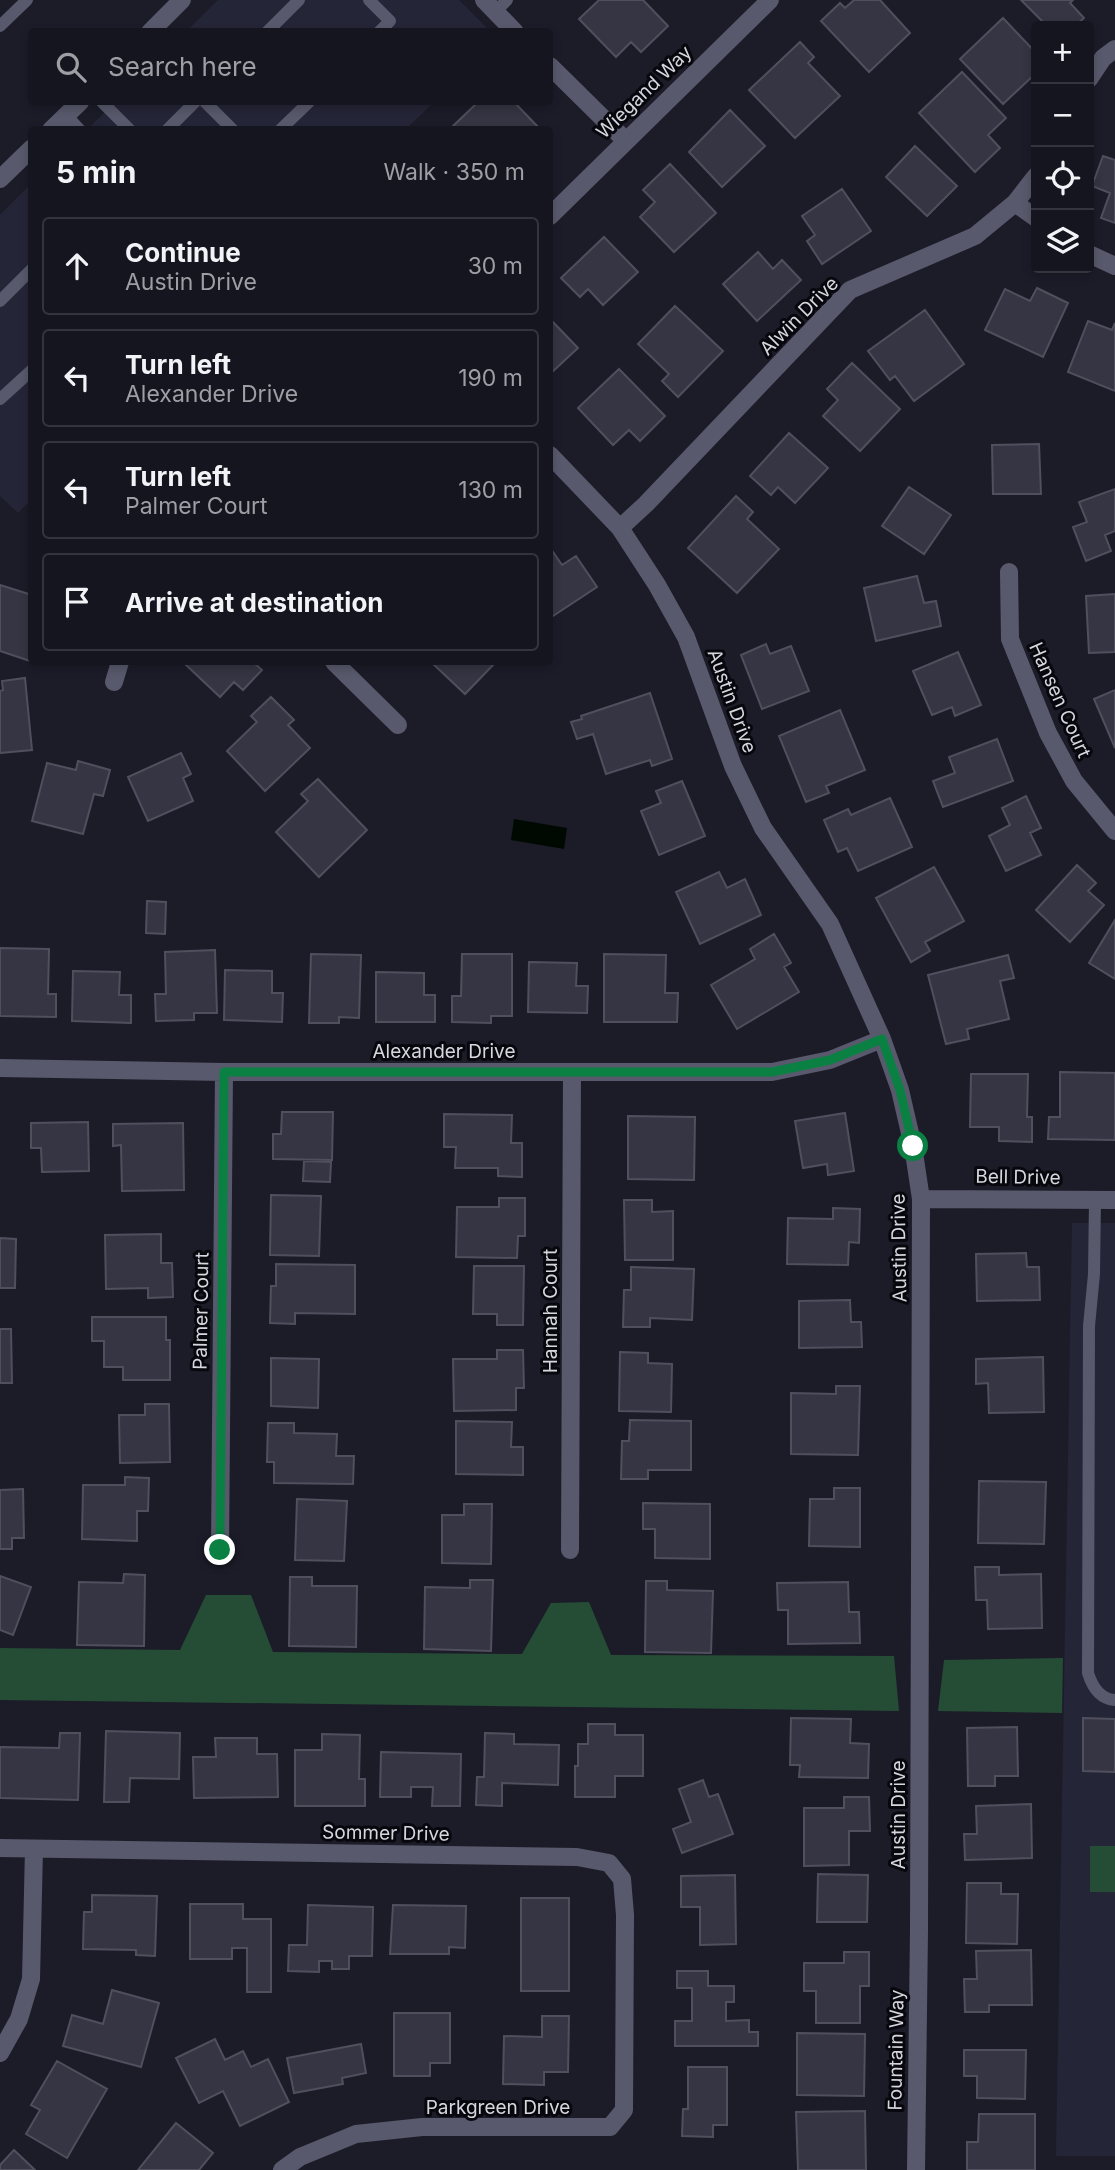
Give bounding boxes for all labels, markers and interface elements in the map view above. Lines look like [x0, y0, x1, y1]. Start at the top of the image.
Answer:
map controls [1031, 21, 1094, 273]
button: + [1031, 21, 1094, 84]
search box [28, 28, 553, 105]
street label: Wiegand Way [591, 41, 697, 143]
icon: search [52, 48, 90, 86]
text: Search here [108, 51, 257, 82]
button: − [1031, 84, 1094, 147]
button: locate [1031, 147, 1094, 210]
text: 5 min [56, 154, 136, 190]
text: Walk · 350 m [384, 158, 525, 186]
button: layers [1031, 210, 1094, 273]
text: Continue [125, 237, 241, 268]
icon: ahead [58, 247, 96, 285]
text: 30 m [468, 252, 523, 280]
text: Austin Drive [125, 268, 257, 296]
street label: Alwin Drive [755, 272, 843, 360]
text: Turn left [125, 349, 231, 380]
icon: left [58, 359, 96, 397]
text: 190 m [458, 364, 523, 392]
text: Alexander Drive [125, 380, 298, 408]
text: Turn left [125, 461, 231, 492]
icon: left [58, 471, 96, 509]
text: 130 m [458, 476, 523, 504]
text: Palmer Court [125, 492, 268, 520]
icon: arrive [58, 583, 96, 621]
text: Arrive at destination [125, 587, 384, 618]
street label: Hansen Court [1024, 639, 1096, 761]
street label: Austin Drive [703, 646, 761, 756]
street label: Alexander Drive [373, 1040, 515, 1063]
route start [897, 1130, 928, 1161]
street label: Bell Drive [975, 1165, 1061, 1189]
street label: Austin Drive [887, 1193, 911, 1303]
street label: Hannah Court [539, 1249, 562, 1373]
street label: Palmer Court [188, 1252, 214, 1370]
route end [204, 1534, 235, 1565]
street label: Austin Drive [887, 1761, 910, 1869]
street label: Sommer Drive [322, 1820, 450, 1846]
street label: Fountain Way [883, 1989, 909, 2111]
street label: Parkgreen Drive [426, 2096, 570, 2119]

